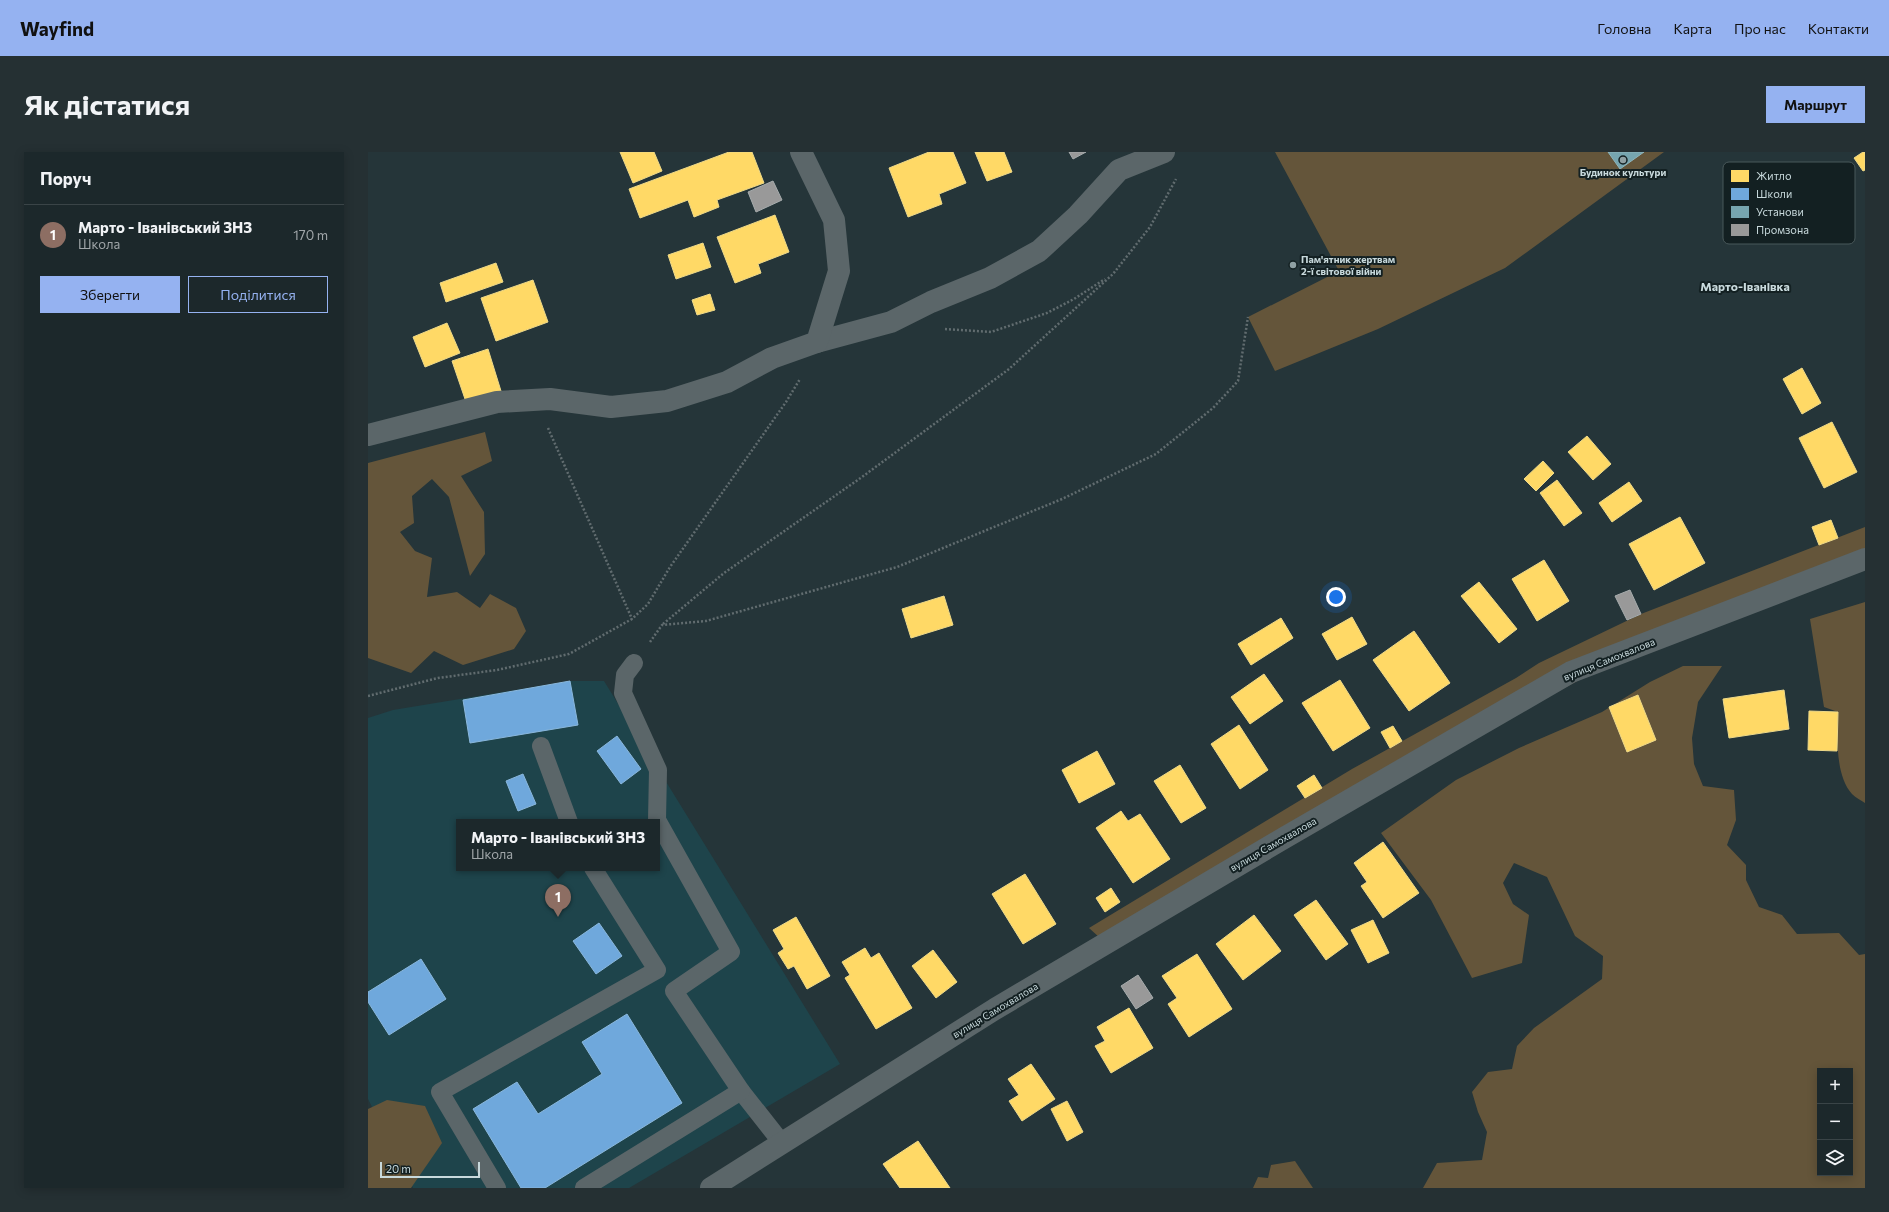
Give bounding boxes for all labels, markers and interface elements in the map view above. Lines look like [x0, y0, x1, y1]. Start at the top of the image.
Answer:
text: Wayfind [20, 17, 94, 40]
text: Головна [1597, 20, 1651, 37]
text: Карта [1673, 20, 1712, 37]
text: Про нас [1734, 20, 1786, 37]
text: Контакти [1808, 20, 1869, 37]
button: Маршрут [1766, 86, 1865, 123]
text: Як дістатися [24, 87, 190, 121]
marker: Будинок культури [1618, 155, 1628, 165]
legend [1723, 162, 1855, 244]
place label: Будинок культури [1580, 166, 1666, 178]
text: Поруч [40, 168, 91, 189]
text: Житло [1756, 169, 1792, 182]
text: Школи [1756, 187, 1792, 200]
text: Установи [1756, 205, 1804, 218]
text: Марто - Іванівський ЗНЗ [78, 218, 252, 236]
text: Промзона [1756, 223, 1809, 236]
text: 1 [50, 227, 56, 243]
text: 170 m [293, 227, 328, 243]
text: Школа [78, 236, 120, 252]
place label: Пам'ятник жертвам 2-ї світової війни [1301, 253, 1396, 277]
marker: Пам'ятник жертвам 2-ї світової війни [1288, 260, 1298, 270]
button: Зберегти [40, 276, 180, 313]
button: Поділитися [188, 276, 328, 313]
district label: Марто-Іванівка [1700, 279, 1790, 293]
your location [1326, 587, 1346, 607]
street label: вулиця Самохвалова [1562, 635, 1656, 683]
street label: вулиця Самохвалова [1228, 814, 1318, 874]
popup [456, 819, 660, 871]
text: Марто - Іванівський ЗНЗ [471, 828, 645, 846]
text: Школа [471, 846, 513, 862]
pin: 1 [545, 884, 571, 917]
street label: вулиця Самохвалова [950, 980, 1040, 1040]
map controls [1817, 1068, 1853, 1176]
button: + [1817, 1068, 1853, 1104]
button: − [1817, 1104, 1853, 1140]
button: layers [1817, 1140, 1853, 1176]
scale bar [380, 1160, 480, 1179]
text: 20 m [386, 1162, 411, 1175]

